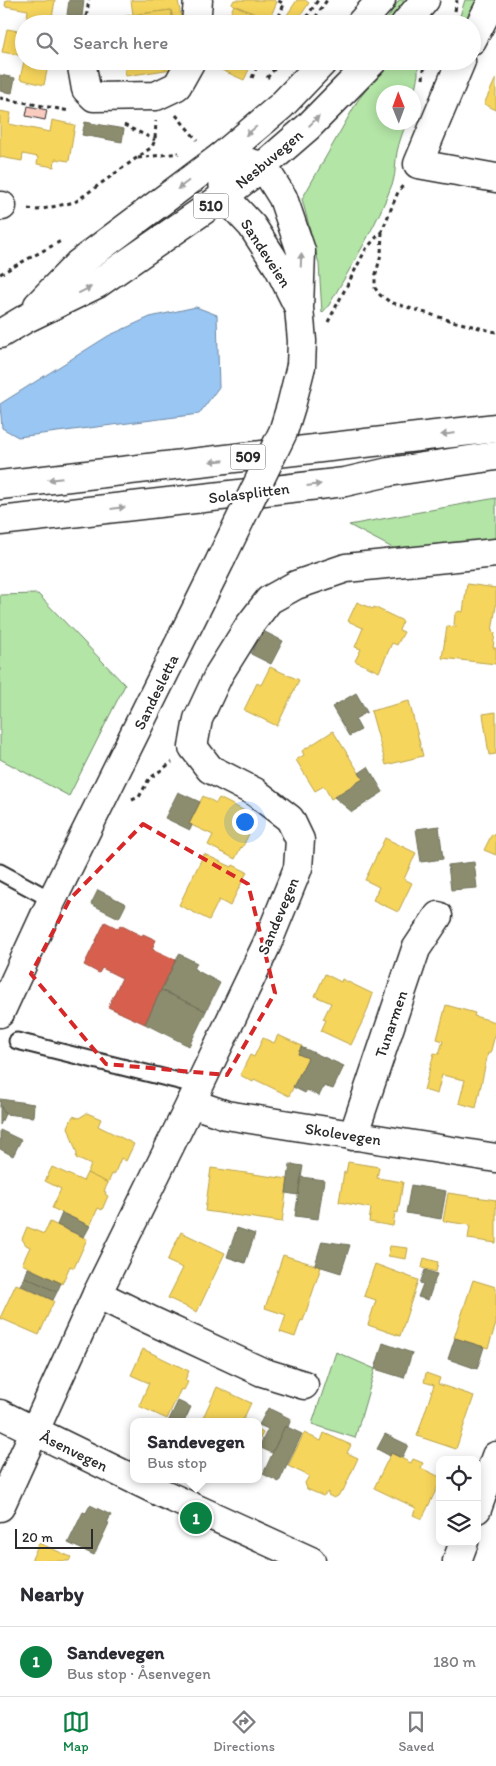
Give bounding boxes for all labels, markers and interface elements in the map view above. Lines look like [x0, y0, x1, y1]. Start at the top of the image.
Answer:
search box [15, 15, 481, 70]
icon: search [33, 29, 61, 57]
text: Search here [73, 31, 168, 54]
north arrow [376, 85, 421, 130]
one-way arrow [308, 115, 320, 127]
street label: Nesbuvegen [231, 125, 307, 193]
one-way arrow [245, 125, 257, 136]
one-way arrow [176, 180, 190, 190]
road number: 510 [194, 194, 228, 218]
street label: Sandeveien [237, 215, 295, 291]
one-way arrow [297, 251, 305, 267]
one-way arrow [78, 286, 92, 294]
one-way arrow [439, 430, 455, 438]
road number: 509 [230, 444, 266, 470]
one-way arrow [208, 457, 224, 465]
one-way arrow [47, 475, 63, 483]
street label: Solasplitten [207, 479, 291, 507]
one-way arrow [307, 481, 323, 489]
one-way arrow [110, 504, 126, 512]
street label: Sandesletta [130, 651, 183, 733]
your location [232, 809, 258, 835]
street label: Sandevegen [253, 874, 303, 957]
street label: Tunarmen [371, 988, 411, 1060]
street label: Skolevegen [304, 1119, 383, 1149]
popup [130, 1418, 262, 1483]
street label: Åsenvegen [37, 1426, 111, 1476]
text: Sandevegen [147, 1430, 245, 1453]
text: Bus stop [147, 1453, 207, 1472]
map controls [436, 1456, 481, 1546]
button: locate [436, 1456, 481, 1501]
pin: 1 [180, 1499, 212, 1537]
button: layers [436, 1501, 481, 1546]
scale bar [15, 1526, 92, 1549]
text: 20 m [22, 1529, 53, 1546]
text: Nearby [20, 1581, 84, 1606]
text: Sandevegen [67, 1641, 164, 1664]
text: 1 [32, 1652, 40, 1671]
text: 180 m [433, 1652, 476, 1671]
text: Bus stop · Åsenvegen [67, 1664, 211, 1683]
tab: Map [62, 1708, 90, 1755]
tab: Directions [213, 1708, 275, 1755]
tab: Saved [398, 1708, 434, 1755]

